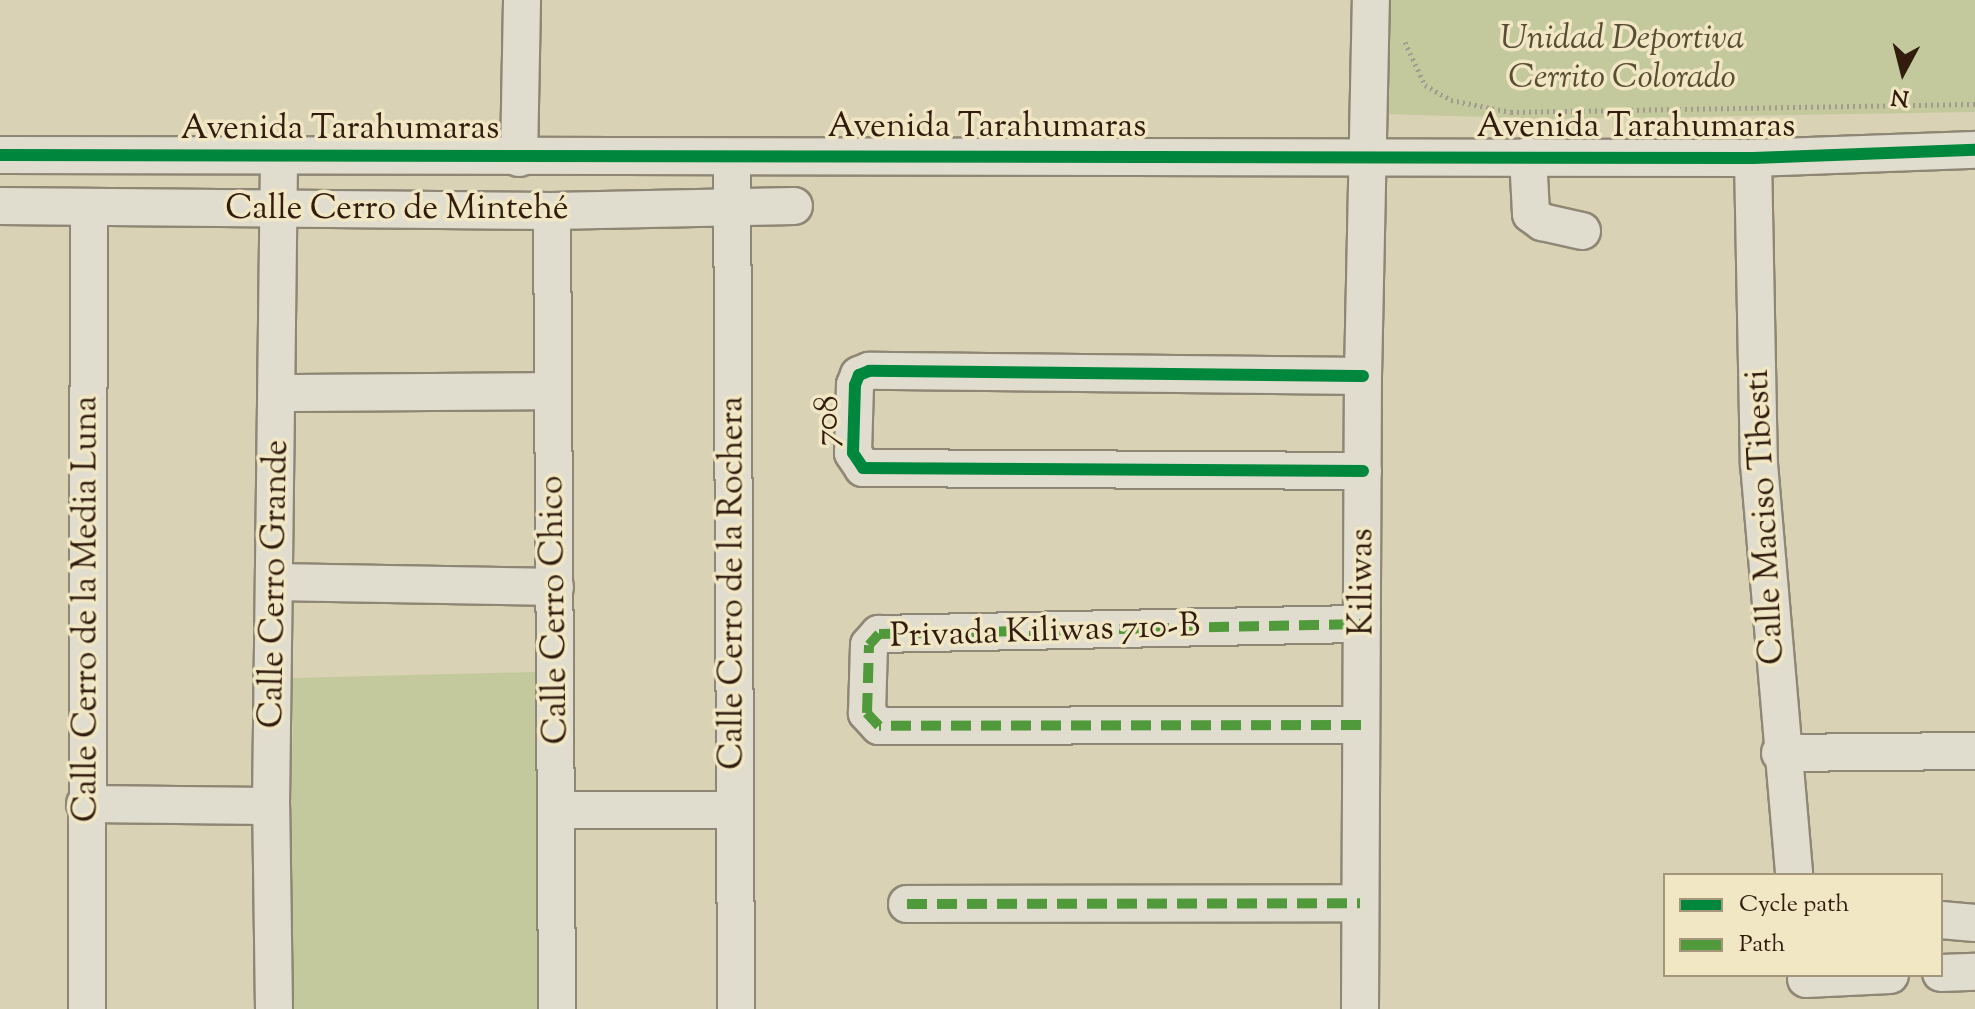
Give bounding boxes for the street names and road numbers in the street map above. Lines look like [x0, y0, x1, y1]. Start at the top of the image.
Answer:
street label: Avenida Tarahumaras [828, 108, 1146, 148]
street label: Avenida Tarahumaras [1477, 108, 1795, 148]
street label: Avenida Tarahumaras [181, 110, 499, 150]
street label: Calle Cerro de Mintehé [225, 190, 569, 230]
street label: Calle Maciso Tibesti [1738, 368, 1794, 666]
street label: 708 [807, 395, 849, 447]
street label: Calle Cerro de la Media Luna [67, 396, 107, 822]
street label: Calle Cerro de la Rochera [713, 396, 753, 770]
street label: Calle Cerro Grande [252, 439, 298, 729]
street label: Calle Cerro Chico [532, 475, 578, 745]
street label: Kiliwas [1343, 528, 1383, 636]
street label: Privada Kiliwas 710-B [889, 606, 1201, 658]

